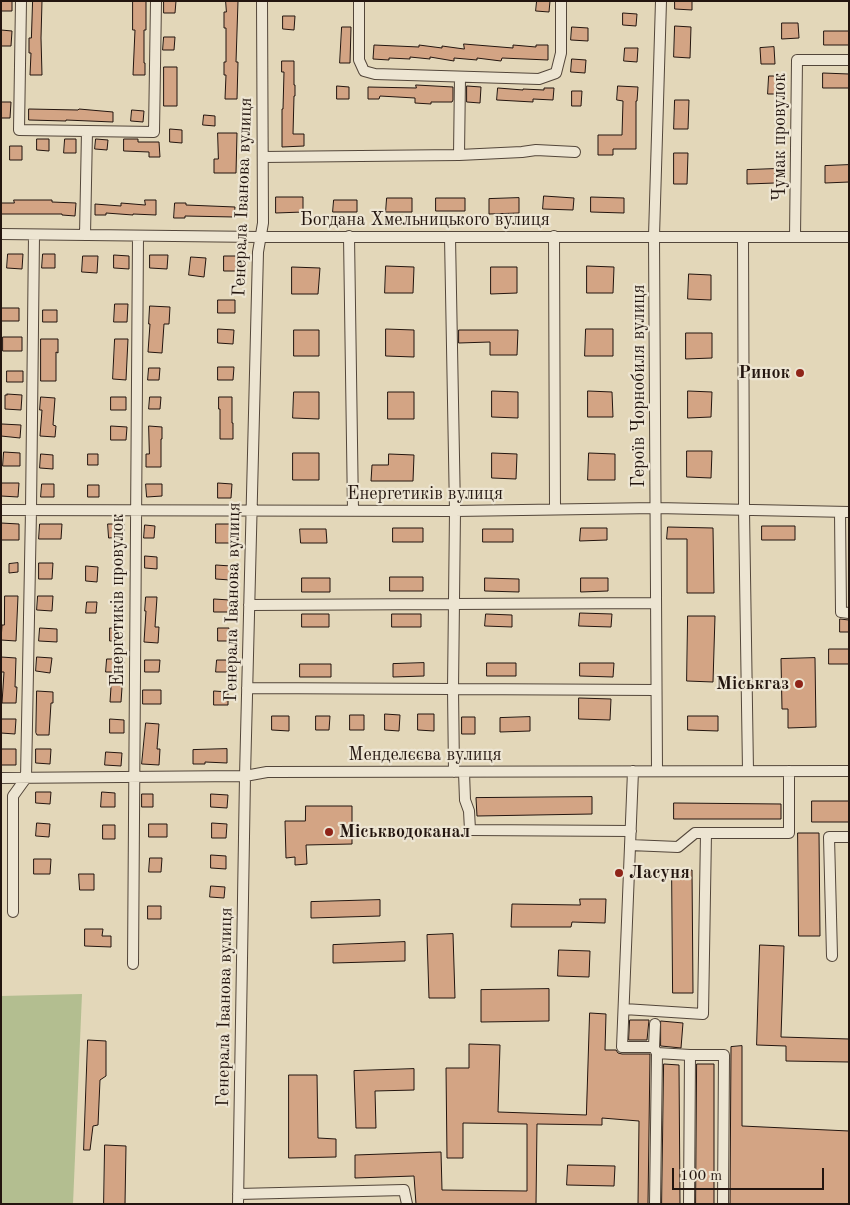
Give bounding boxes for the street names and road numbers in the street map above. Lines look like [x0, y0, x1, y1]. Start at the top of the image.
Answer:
street label: Чумак провулок [769, 73, 791, 201]
street label: Генерала Іванова вулиця [229, 97, 257, 297]
street label: Богдана Хмельницького вулиця [300, 209, 550, 231]
street label: Героїв Чорнобиля вулиця [628, 284, 650, 488]
street label: Енергетиків вулиця [347, 483, 503, 505]
street label: Генерала Іванова вулиця [220, 502, 246, 702]
street label: Енергетиків провулок [107, 513, 129, 687]
street label: Менделєєва вулиця [348, 744, 502, 766]
street label: Генерала Іванова вулиця [212, 907, 238, 1107]

